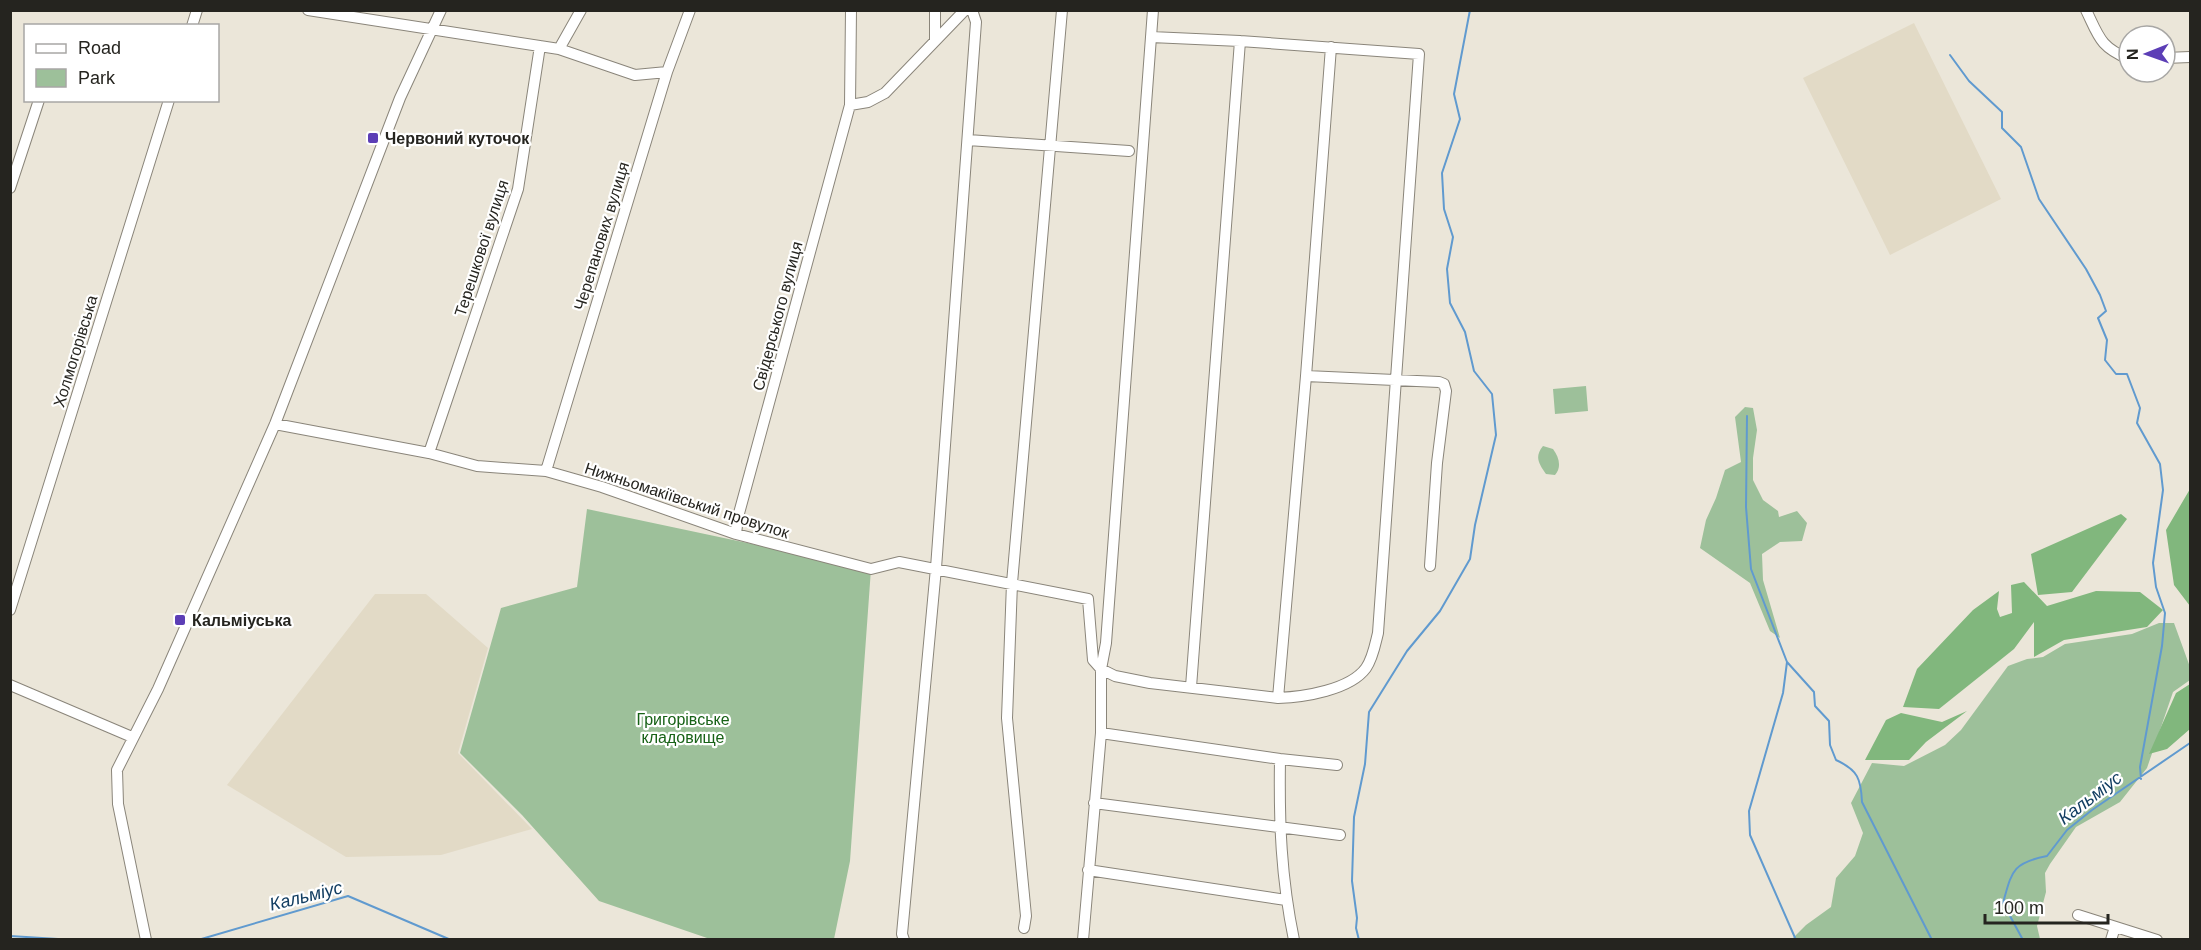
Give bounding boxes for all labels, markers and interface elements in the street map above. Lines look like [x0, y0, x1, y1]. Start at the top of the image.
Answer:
legend [24, 24, 219, 102]
north arrow [2117, 24, 2177, 84]
text: Road [78, 38, 121, 58]
text: N [2124, 48, 2141, 60]
text: Park [78, 68, 116, 88]
place label: Червоний куточок [385, 130, 530, 147]
marker: Червоний куточок [366, 131, 380, 145]
street label: Черепанових вулиця [571, 160, 632, 312]
street label: Терешкової вулиця [451, 178, 512, 319]
street label: Свiдерського вулиця [749, 240, 806, 393]
street label: Холмогорівська [50, 293, 101, 409]
street label: Нижньомакіївський провулок [583, 459, 792, 542]
place label: Кальміуська [192, 612, 291, 629]
marker: Кальміуська [173, 613, 187, 627]
park label: Григорівське кладовище [636, 711, 730, 746]
water label: Кальміус [2054, 768, 2126, 828]
water label: Кальміус [267, 877, 345, 915]
scale bar [1985, 887, 2108, 925]
text: 100 m [1994, 898, 2044, 918]

